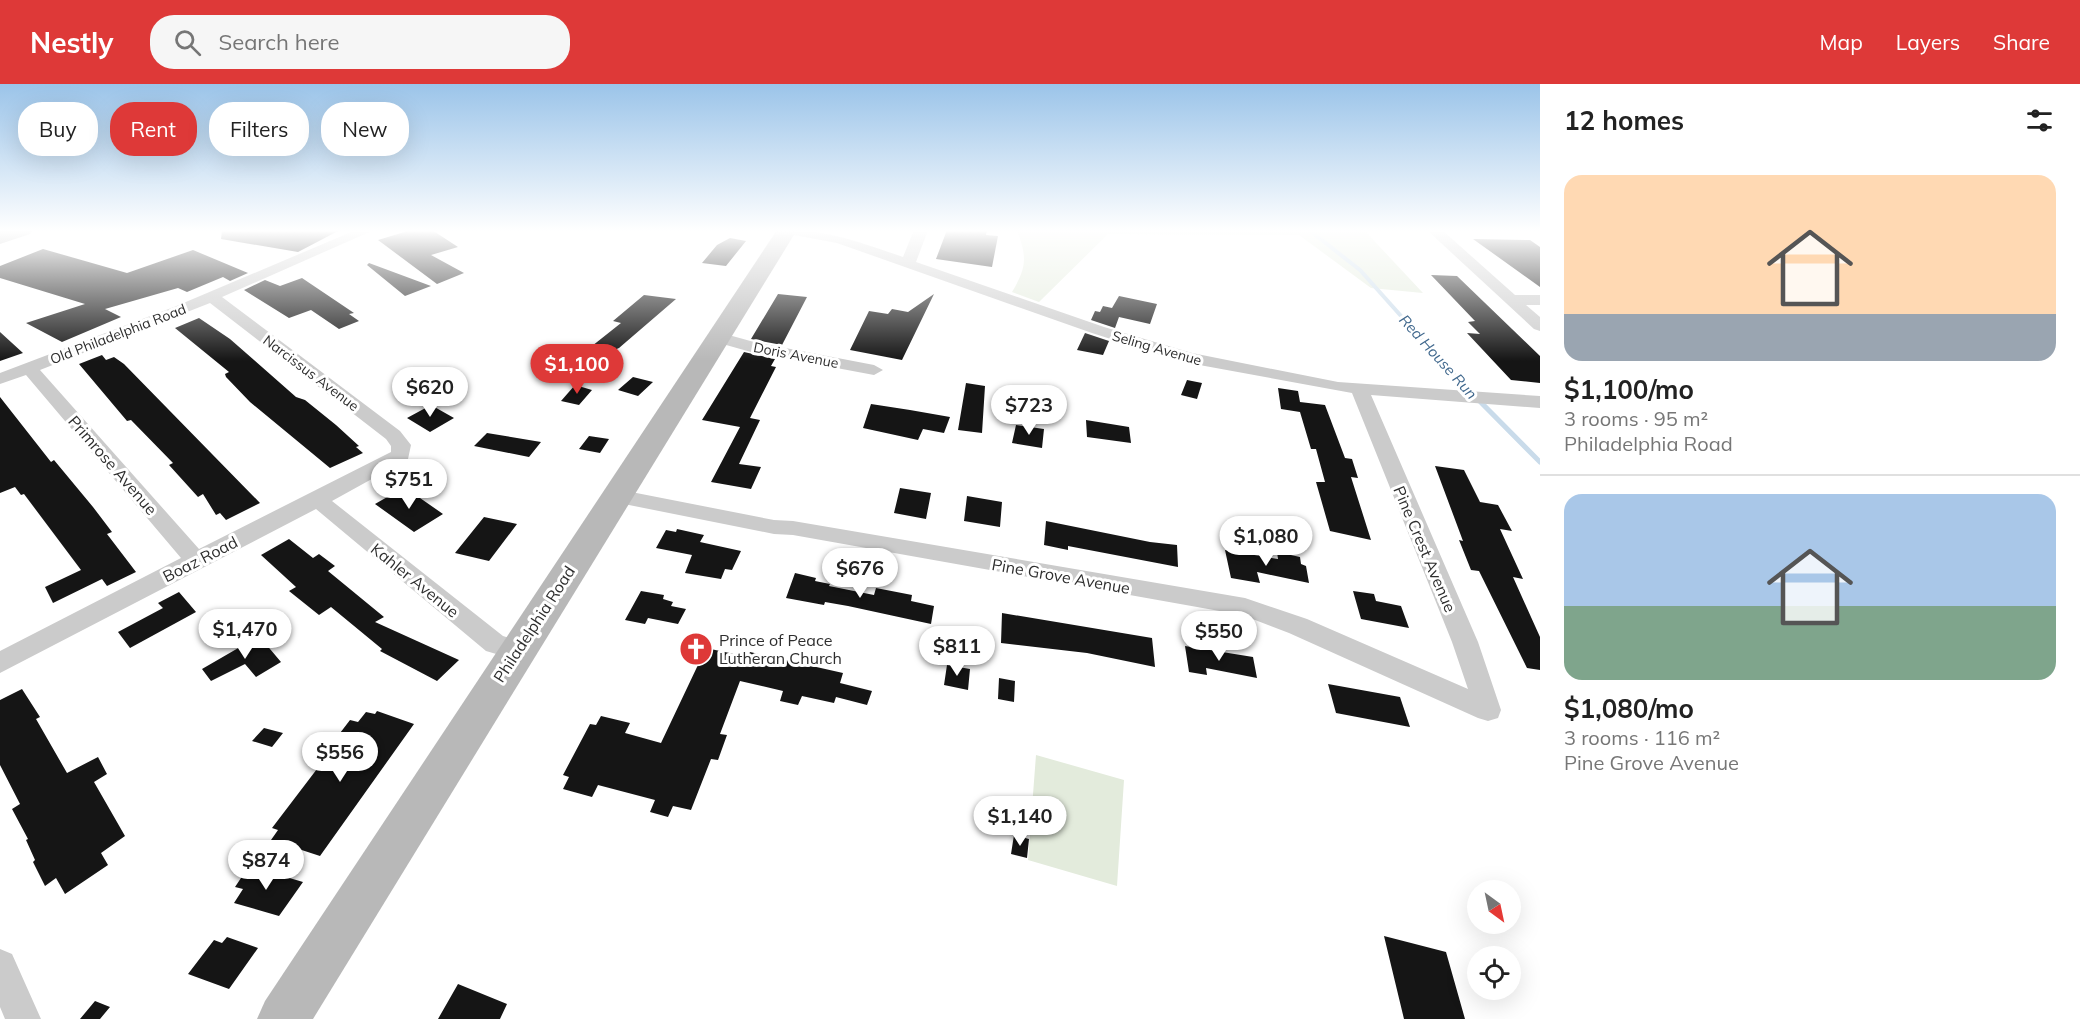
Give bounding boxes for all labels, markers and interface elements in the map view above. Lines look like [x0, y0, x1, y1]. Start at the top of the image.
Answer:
search box [150, 15, 570, 69]
text: Nestly [30, 25, 114, 60]
icon: search [171, 26, 204, 59]
text: Search here [219, 28, 339, 56]
text: Map [1820, 29, 1863, 55]
text: Layers [1896, 29, 1960, 55]
text: Share [1993, 29, 2050, 55]
chip: Buy [18, 102, 98, 156]
chip: Rent [110, 102, 197, 156]
chip: Filters [209, 102, 309, 156]
chip: New [321, 102, 409, 156]
text: 12 homes [1564, 104, 1684, 137]
icon: filters [2023, 104, 2056, 137]
icon: home [1756, 214, 1864, 322]
street label: Old Philadelphia Road [47, 300, 189, 368]
water label: Red House Run [1395, 310, 1481, 403]
street label: Seling Avenue [1110, 327, 1204, 369]
street label: Narcissus Avenue [259, 331, 363, 415]
street label: Doris Avenue [752, 338, 840, 372]
pin: $1,100 [528, 344, 626, 395]
text: $1,100 [545, 351, 609, 376]
pin: $620 [394, 367, 466, 418]
text: $1,100/mo [1564, 373, 1694, 406]
text: $620 [406, 374, 454, 399]
pin: $723 [993, 385, 1065, 436]
text: $723 [1005, 392, 1053, 417]
text: 3 rooms · 95 m² [1564, 406, 1708, 431]
street label: Primrose Avenue [64, 411, 162, 519]
text: Philadelphia Road [1564, 431, 1733, 456]
pin: $751 [373, 459, 445, 510]
text: $751 [385, 466, 433, 491]
street label: Pine Crest Avenue [1389, 483, 1461, 615]
pin: $1,080 [1217, 516, 1315, 567]
text: $1,080 [1234, 523, 1298, 548]
street label: Boaz Road [159, 532, 241, 586]
icon: home [1756, 533, 1864, 641]
street label: Kahler Avenue [367, 538, 463, 622]
pin: $676 [824, 548, 896, 599]
street label: Pine Grove Avenue [990, 554, 1132, 598]
text: $676 [836, 555, 884, 580]
street label: Philadelphia Road [489, 562, 579, 686]
pin: $1,470 [196, 609, 294, 660]
pin: $550 [1183, 611, 1255, 662]
text: $1,470 [213, 616, 277, 641]
text: $550 [1195, 618, 1243, 643]
pin: $811 [921, 626, 993, 677]
place label: Prince of Peace Lutheran Church [719, 630, 842, 668]
church icon: Prince of Peace Lutheran Church [678, 631, 714, 667]
text: $811 [933, 633, 981, 658]
text: $1,080/mo [1564, 692, 1694, 725]
text: 3 rooms · 116 m² [1564, 725, 1720, 750]
pin: $556 [304, 732, 376, 783]
text: $556 [316, 739, 364, 764]
text: Pine Grove Avenue [1564, 750, 1739, 775]
pin: $1,140 [971, 796, 1069, 847]
text: $1,140 [988, 803, 1052, 828]
pin: $874 [230, 840, 302, 891]
text: $874 [242, 847, 290, 872]
north arrow [1467, 880, 1521, 934]
map controls [1467, 880, 1521, 1000]
button: locate [1467, 946, 1521, 1000]

